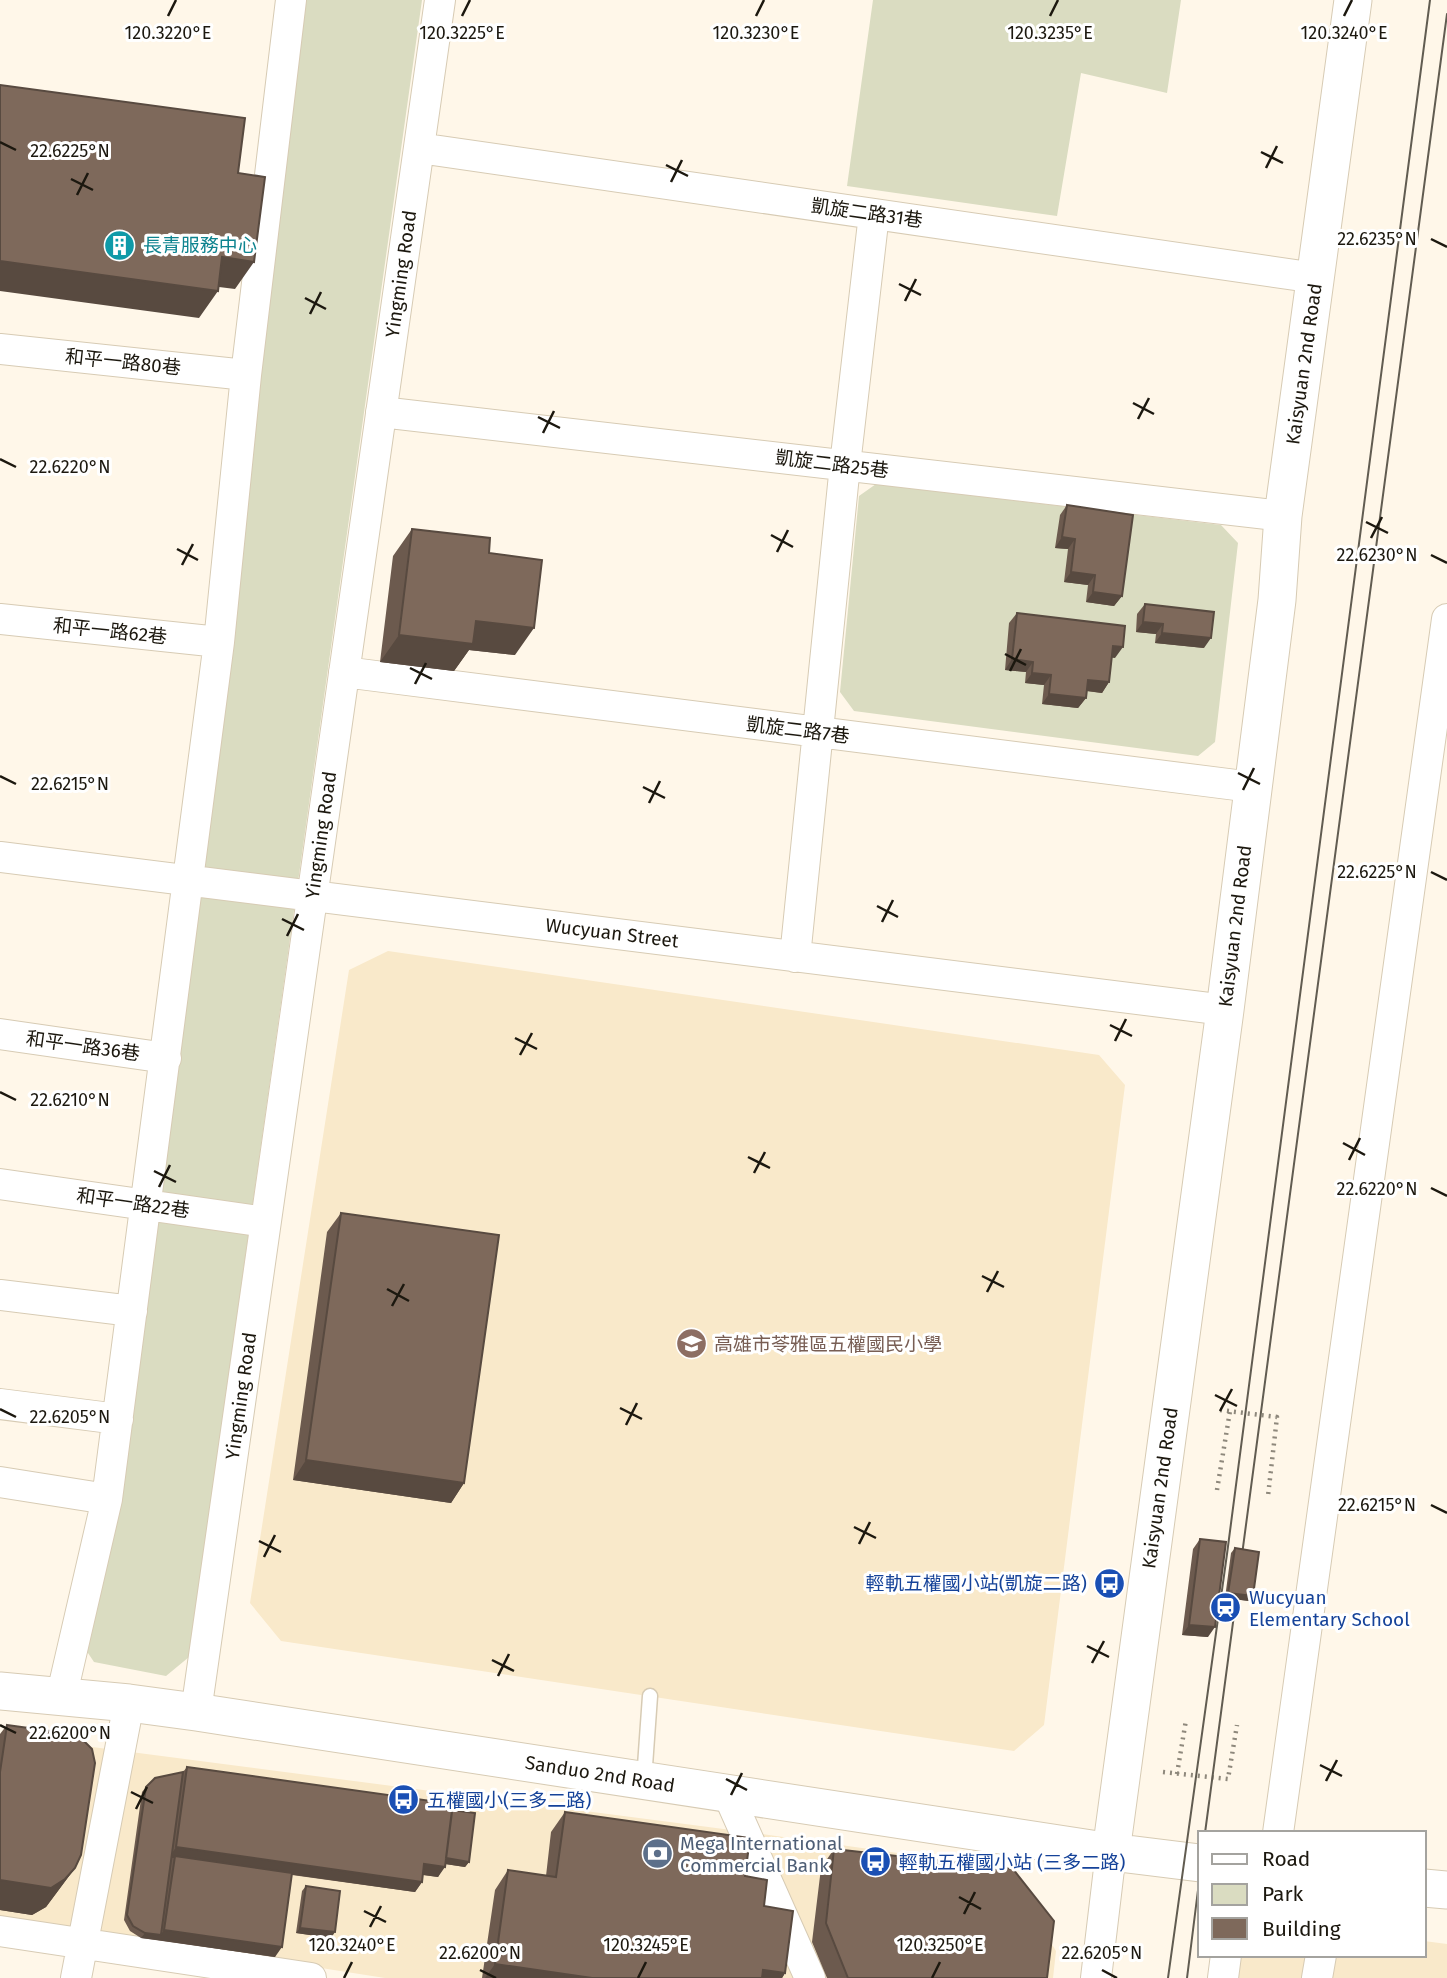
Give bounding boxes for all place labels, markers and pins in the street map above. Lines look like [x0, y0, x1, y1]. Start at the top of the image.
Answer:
building icon: 長青服務中心 [103, 228, 137, 262]
place label: 長青服務中心 [143, 234, 257, 257]
school or university icon: 高雄市苓雅區五權國民小學 [674, 1327, 708, 1361]
place label: 高雄市苓雅區五權國民小學 [714, 1333, 942, 1356]
bus stop icon: 輕軌五權國小站(凱旋二路) [1093, 1566, 1127, 1600]
place label: 輕軌五權國小站(凱旋二路) [866, 1572, 1087, 1595]
place label: Wucyuan Elementary School [1249, 1586, 1410, 1631]
station icon: Wucyuan Elementary School [1209, 1591, 1243, 1625]
bus stop icon: 五權國小(三多二路) [387, 1783, 421, 1817]
place label: 五權國小(三多二路) [427, 1789, 591, 1812]
place label: Mega International Commercial Bank [680, 1832, 843, 1877]
bank icon: Mega International Commercial Bank [640, 1837, 674, 1871]
bus stop icon: 輕軌五權國小站 (三多二路) [859, 1845, 893, 1879]
place label: 輕軌五權國小站 (三多二路) [899, 1851, 1125, 1874]

